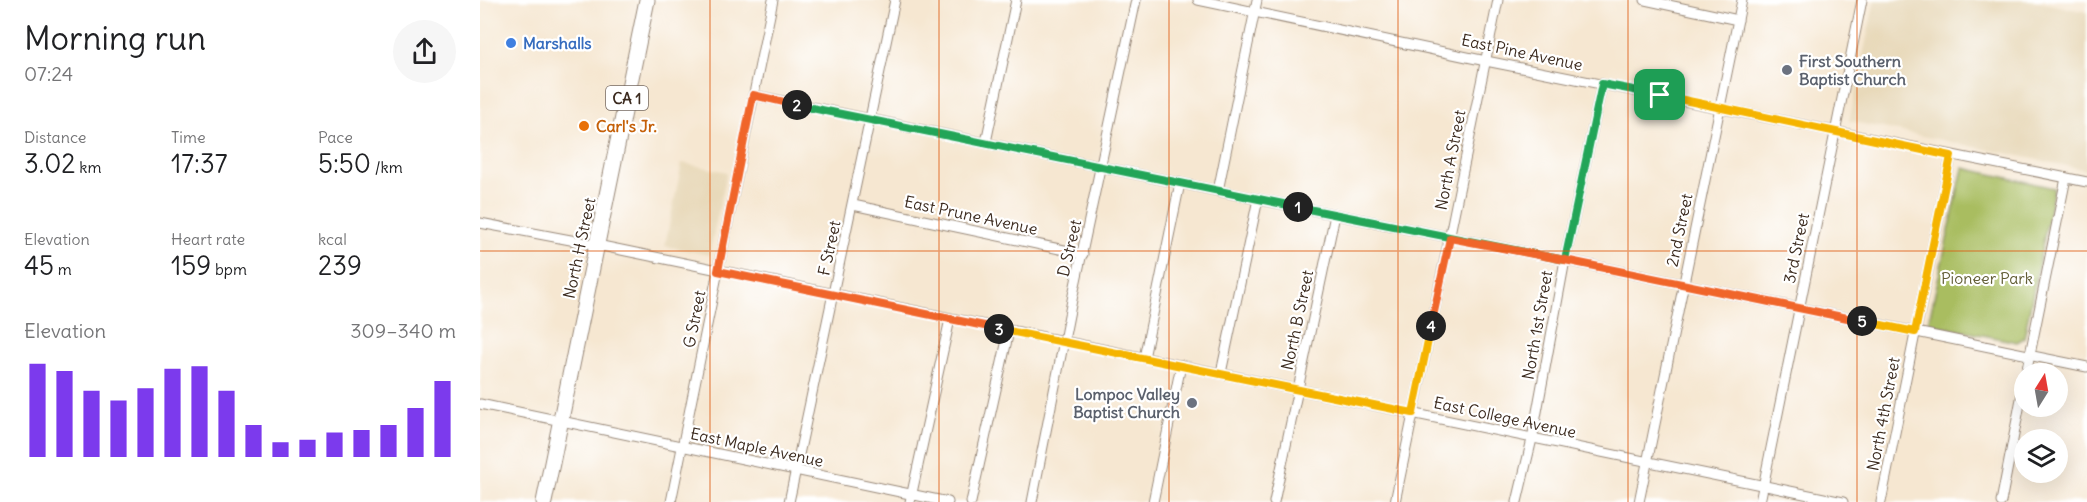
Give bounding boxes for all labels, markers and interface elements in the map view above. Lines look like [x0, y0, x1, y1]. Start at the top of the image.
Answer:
text: Morning run [24, 17, 206, 59]
button: share [393, 20, 456, 83]
street label: East Pine Avenue [1460, 29, 1584, 75]
place label: Marshalls [523, 33, 592, 53]
marker: Marshalls [504, 36, 518, 50]
place label: First Southern Baptist Church [1799, 51, 1906, 90]
text: 07:24 [24, 61, 73, 86]
marker: First Southern Baptist Church [1780, 63, 1794, 77]
pin [1634, 69, 1685, 120]
icon: arrive [1643, 78, 1676, 111]
road number: CA 1 [606, 86, 648, 110]
pin: 2 [782, 90, 812, 120]
text: 2 [793, 95, 801, 115]
street label: North A Street [1430, 108, 1470, 212]
place label: Carl's Jr. [596, 116, 657, 136]
marker: Carl's Jr. [577, 119, 591, 133]
text: Distance [24, 127, 86, 147]
text: Time [171, 127, 206, 147]
text: Pace [318, 127, 353, 147]
text: 3.02 [24, 147, 76, 180]
text: 17:37 [171, 147, 227, 180]
text: 5:50 [318, 147, 371, 180]
text: km [76, 157, 102, 177]
text: /km [371, 157, 403, 177]
street label: East Prune Avenue [903, 191, 1039, 239]
street label: 2nd Street [1662, 191, 1697, 268]
pin: 1 [1283, 192, 1313, 222]
street label: North H Street [559, 195, 600, 300]
text: 1 [1295, 197, 1301, 217]
street label: 3rd Street [1779, 210, 1813, 285]
street label: D Street [1053, 217, 1085, 278]
street label: F Street [813, 218, 845, 277]
text: Elevation [24, 229, 90, 249]
text: Heart rate [171, 229, 245, 249]
text: kcal [318, 229, 347, 249]
text: 45 [24, 249, 54, 282]
text: 159 [171, 249, 211, 282]
text: 239 [318, 249, 362, 282]
text: m [54, 259, 72, 279]
text: bpm [211, 259, 247, 279]
street label: North B Street [1277, 268, 1317, 372]
street label: North 1st Street [1518, 268, 1557, 381]
park label: Pioneer Park [1941, 268, 2033, 288]
street label: G Street [679, 288, 709, 349]
pin: 5 [1847, 306, 1877, 336]
pin: 4 [1416, 311, 1446, 341]
text: 5 [1857, 311, 1867, 331]
pin: 3 [984, 314, 1014, 344]
text: 4 [1426, 316, 1436, 336]
text: Elevation [24, 318, 106, 343]
text: 309–340 m [350, 318, 456, 343]
text: 3 [994, 319, 1004, 339]
street label: North 4th Street [1862, 355, 1904, 472]
north arrow [2014, 363, 2068, 417]
map controls [2014, 363, 2068, 483]
place label: Lompoc Valley Baptist Church [1073, 384, 1180, 423]
street label: East College Avenue [1432, 392, 1578, 442]
marker: Lompoc Valley Baptist Church [1185, 396, 1199, 410]
street label: East Maple Avenue [689, 423, 825, 471]
button: layers [2014, 429, 2068, 483]

